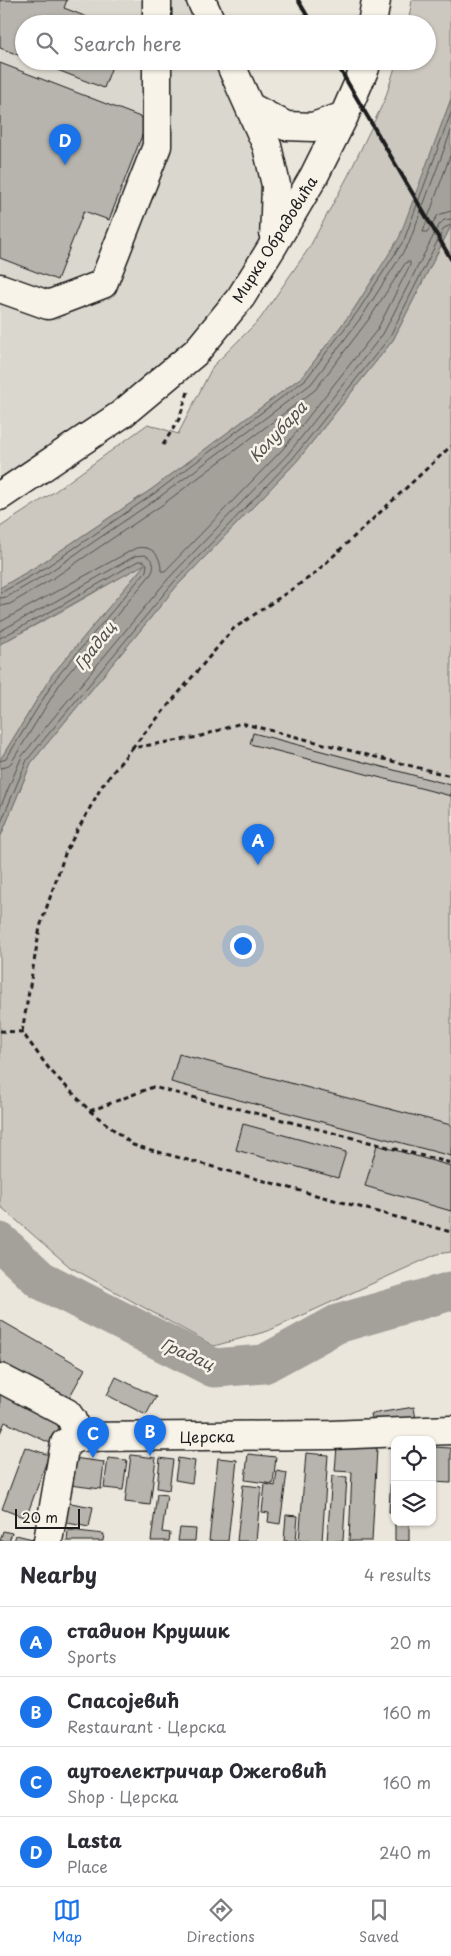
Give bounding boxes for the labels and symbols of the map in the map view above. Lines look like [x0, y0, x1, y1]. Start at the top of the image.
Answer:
pin: D [49, 124, 81, 165]
street label: Мирка Обрадовића [226, 171, 323, 307]
water label: Колубара [242, 395, 312, 467]
water label: Градац [67, 615, 121, 674]
pin: A [242, 824, 274, 865]
your location [230, 933, 256, 959]
water label: Градац [158, 1331, 219, 1375]
pin: B [134, 1415, 166, 1456]
pin: C [77, 1417, 109, 1458]
street label: Церска [179, 1424, 235, 1448]
scale bar [15, 1506, 80, 1529]

